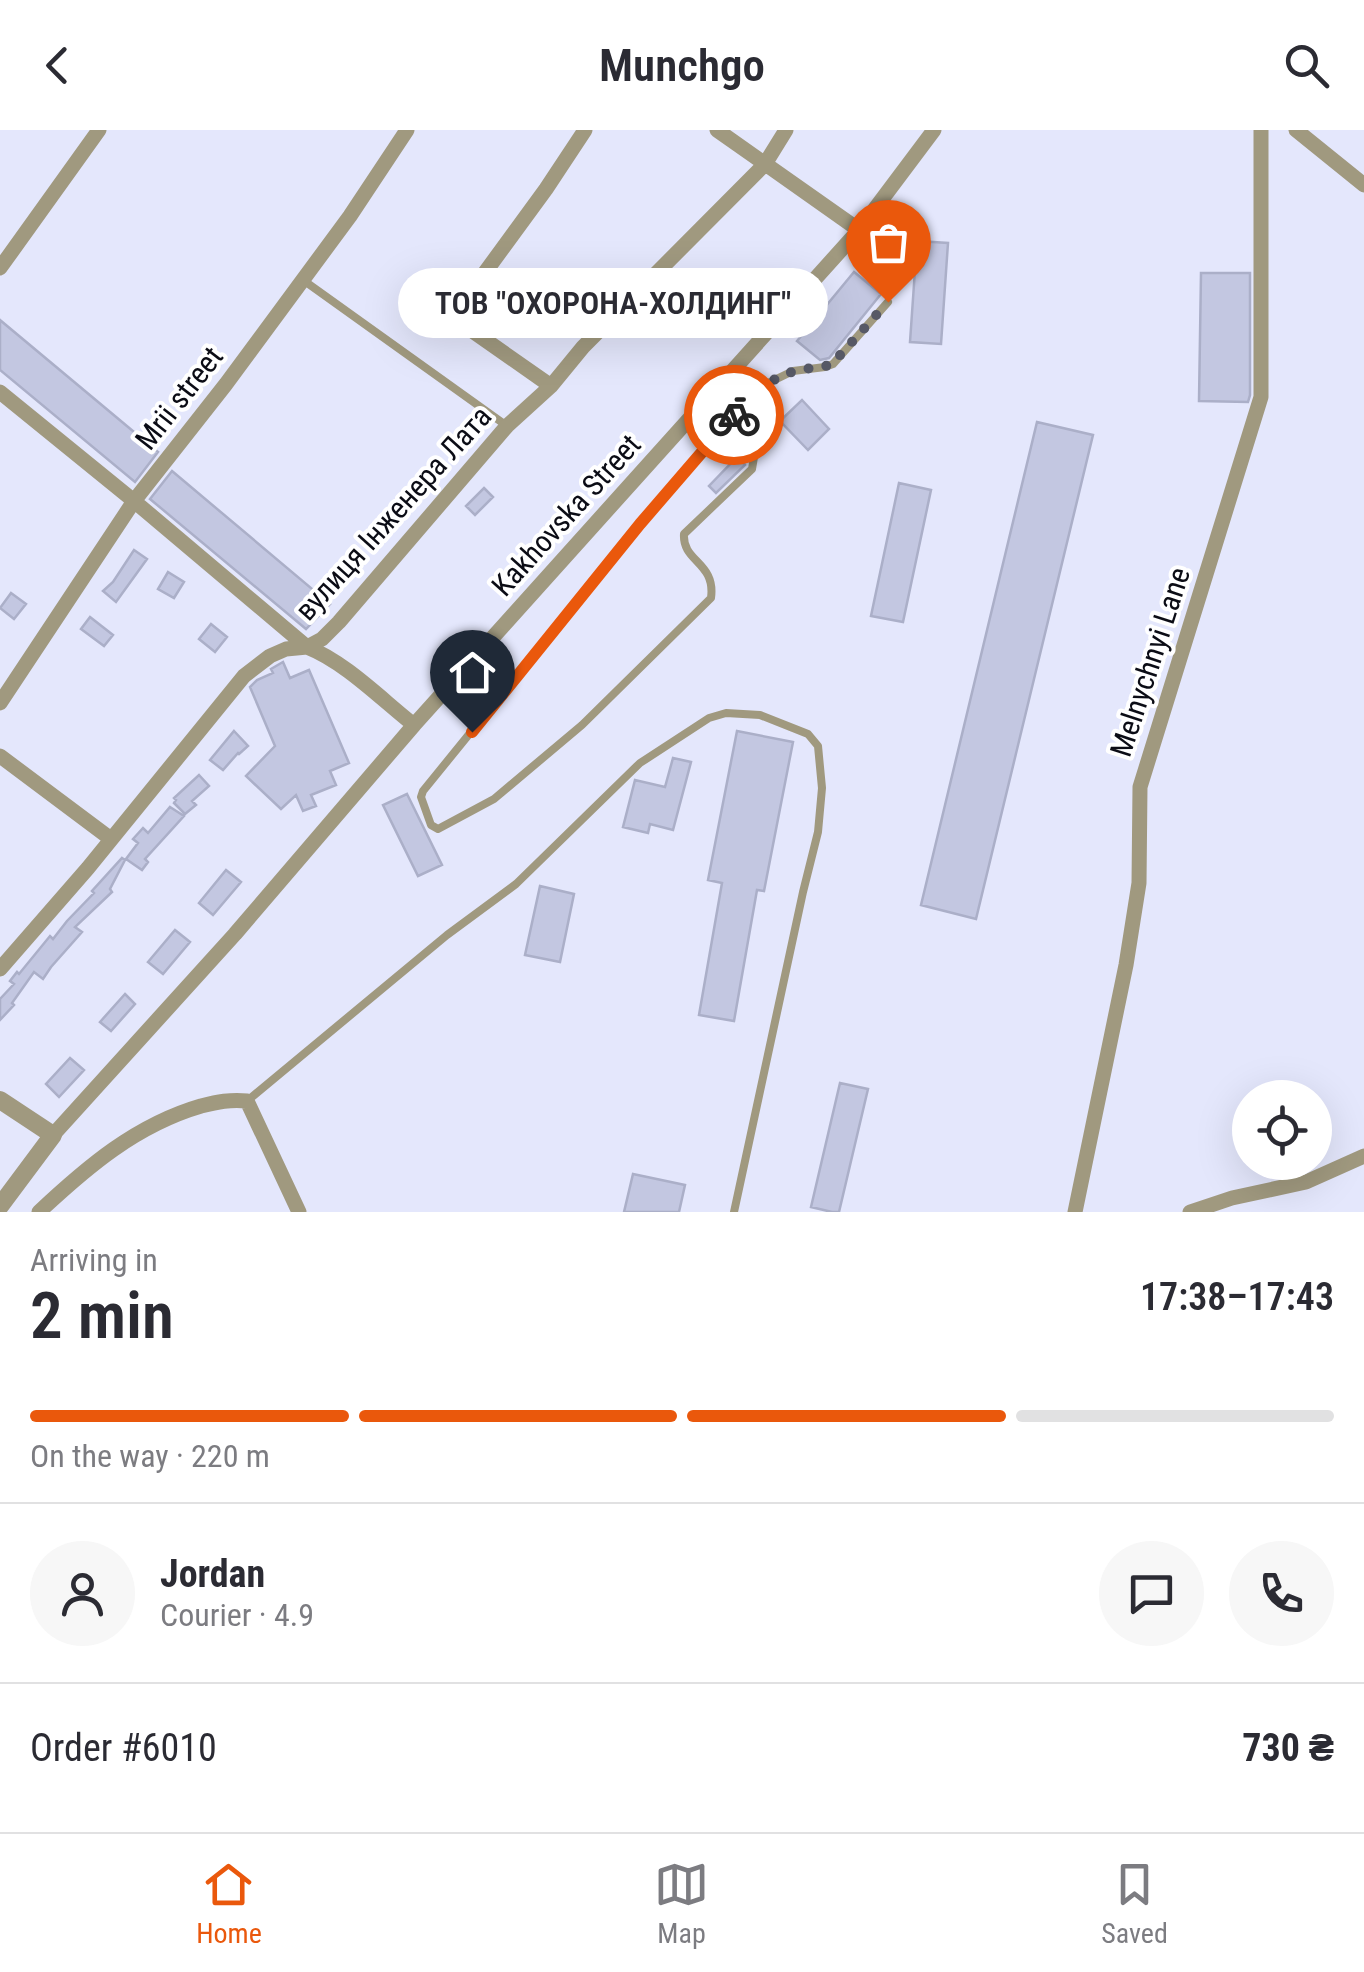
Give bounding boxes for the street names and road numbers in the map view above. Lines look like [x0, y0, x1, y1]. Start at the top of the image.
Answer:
street label: Mrii street [128, 340, 230, 456]
street label: вулиця Інженера Лата [288, 399, 498, 627]
street label: Kakhovska Street [484, 427, 648, 603]
street label: Melnychnyi Lane [1103, 563, 1197, 761]

